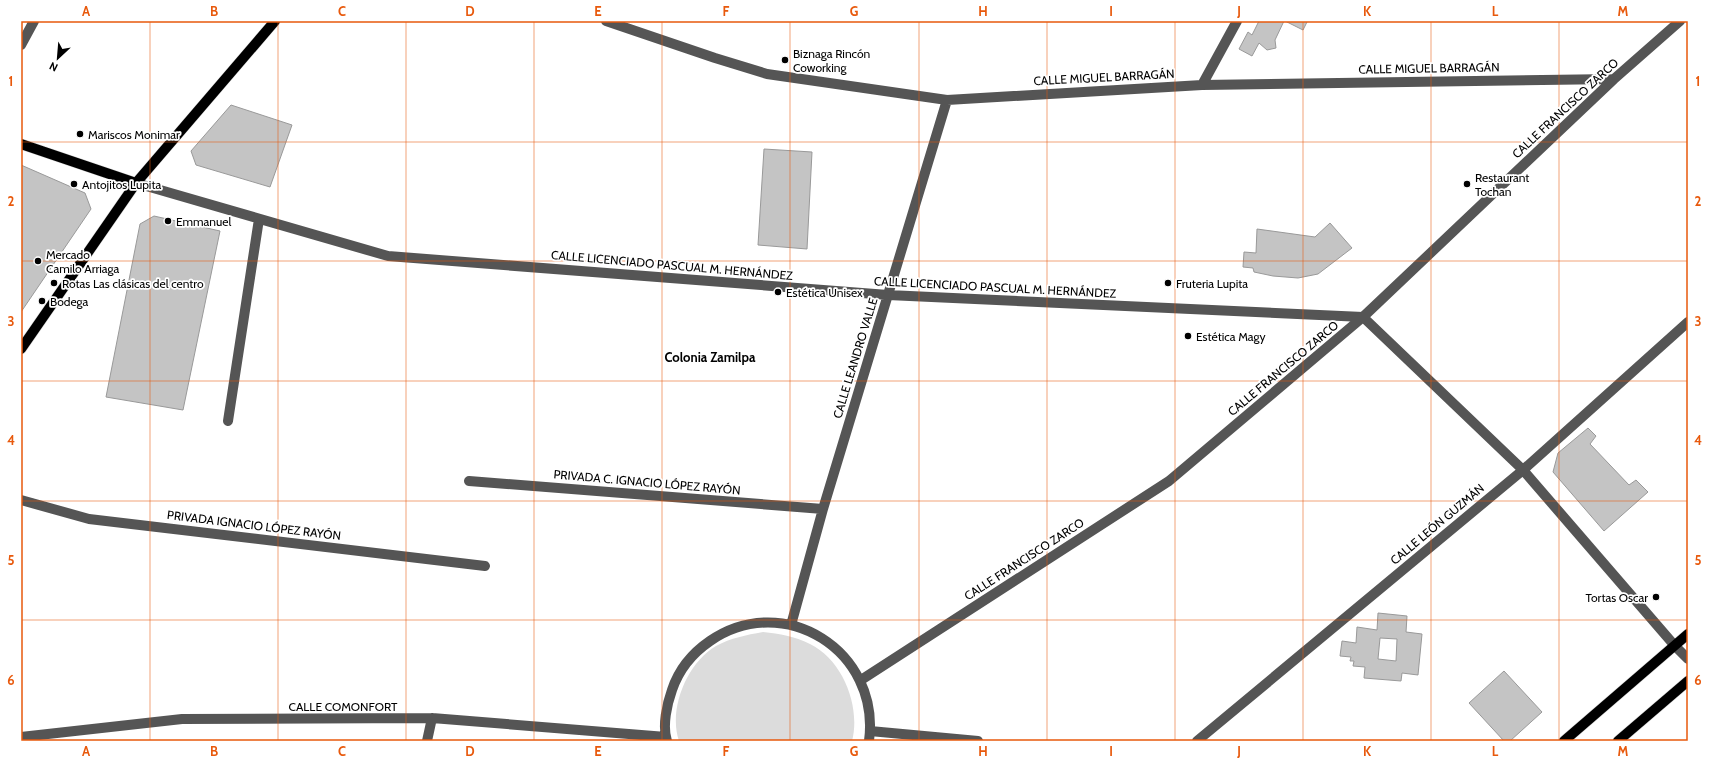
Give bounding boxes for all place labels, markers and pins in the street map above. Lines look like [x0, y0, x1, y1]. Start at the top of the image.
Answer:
place label: Biznaga Rincón Coworking [793, 46, 871, 75]
marker: Biznaga Rincón Coworking [780, 55, 790, 65]
place label: Mariscos Monimar [88, 127, 180, 142]
marker: Mariscos Monimar [75, 129, 85, 139]
place label: Restaurant Tochan [1475, 170, 1529, 199]
place label: Antojitos Lupita [82, 177, 161, 192]
marker: Antojitos Lupita [69, 179, 79, 189]
marker: Restaurant Tochan [1462, 179, 1472, 189]
place label: Emmanuel [176, 214, 231, 229]
marker: Emmanuel [163, 216, 173, 226]
place label: Mercado Camilo Arriaga [46, 247, 120, 276]
marker: Mercado Camilo Arriaga [33, 256, 43, 266]
place label: Rotas Las clásicas del centro [62, 276, 204, 291]
place label: Fruteria Lupita [1176, 276, 1248, 291]
marker: Rotas Las clásicas del centro [49, 278, 59, 288]
marker: Fruteria Lupita [1163, 278, 1173, 288]
place label: Estética Unisex [786, 285, 863, 300]
marker: Estética Unisex [773, 287, 783, 297]
place label: Bodega [50, 294, 89, 309]
marker: Bodega [37, 296, 47, 306]
place label: Estética Magy [1196, 329, 1266, 344]
marker: Estética Magy [1183, 331, 1193, 341]
place label: Tortas Oscar [1586, 590, 1648, 605]
marker: Tortas Oscar [1651, 592, 1661, 602]

